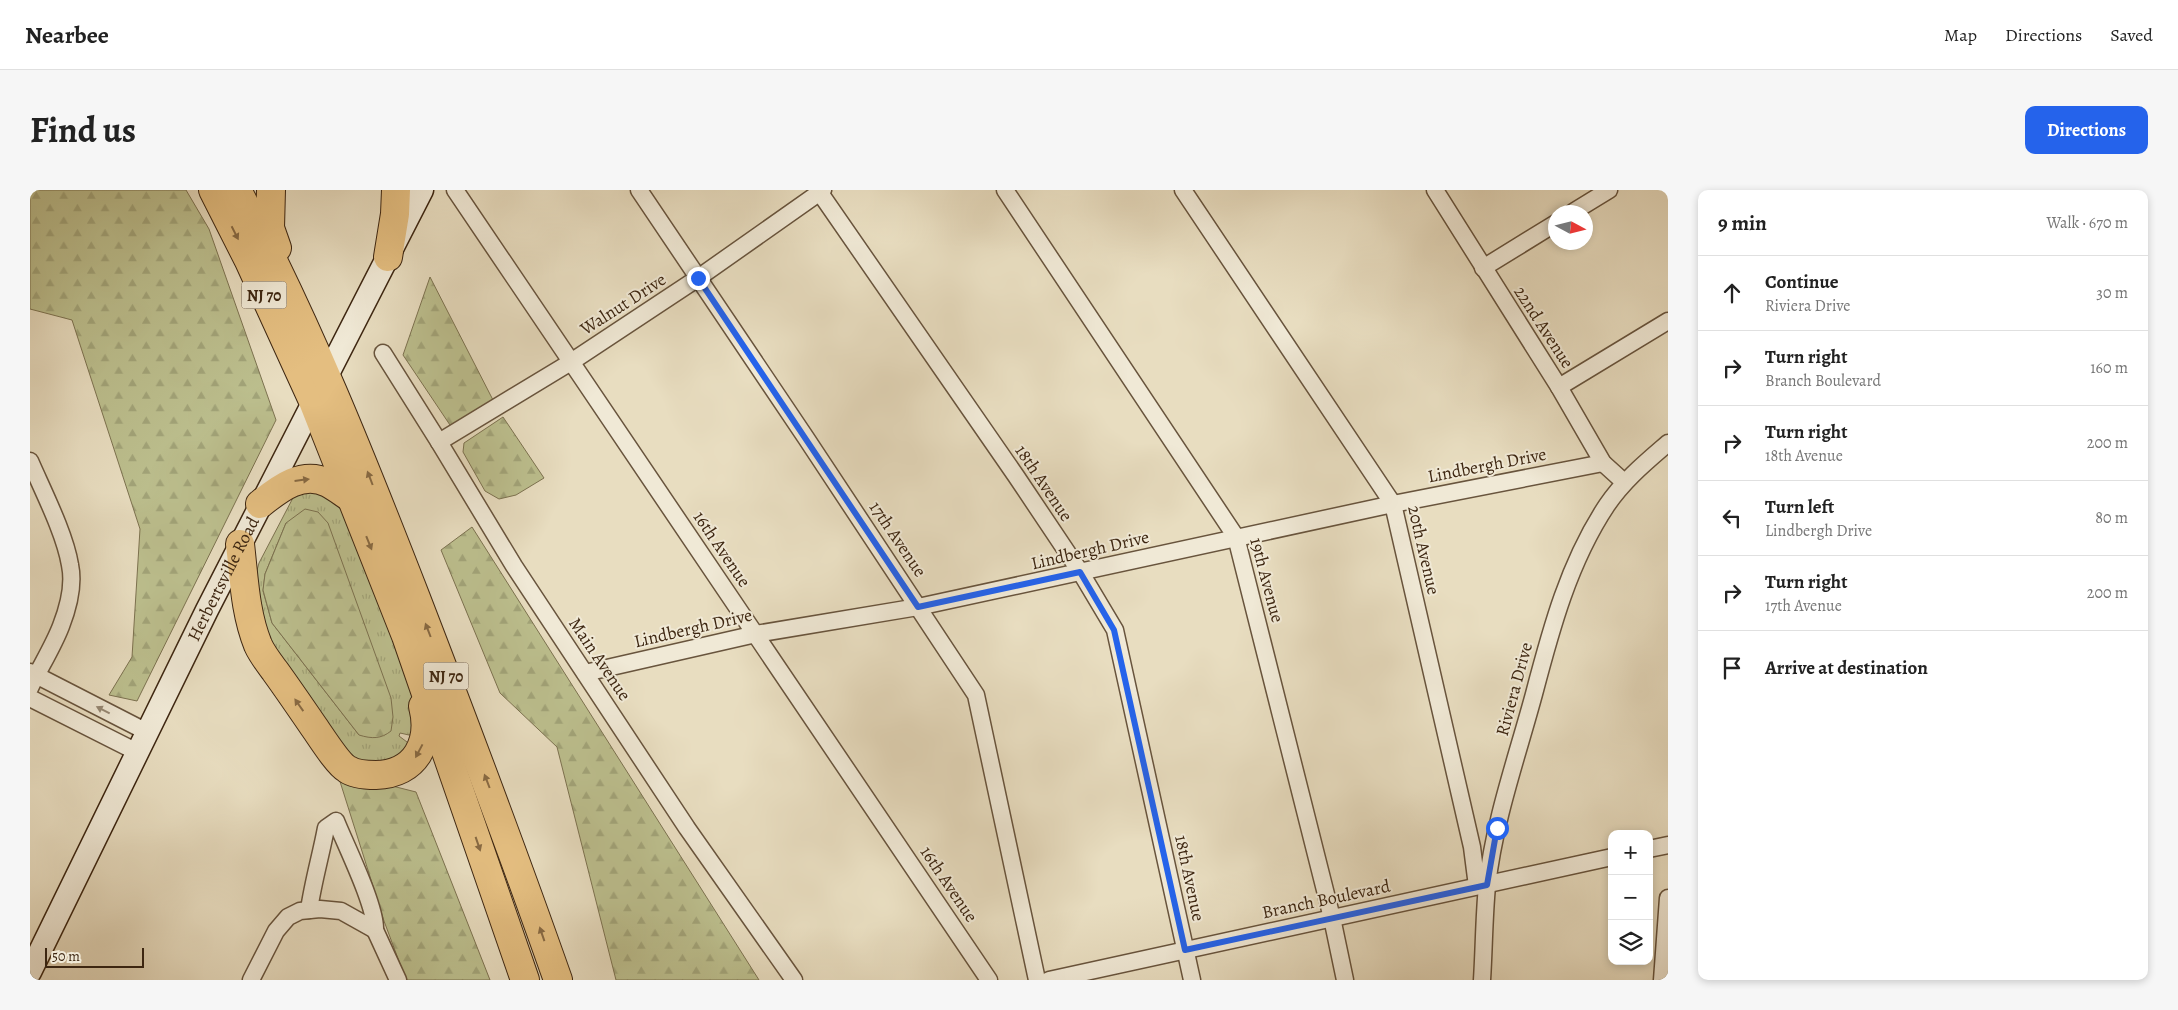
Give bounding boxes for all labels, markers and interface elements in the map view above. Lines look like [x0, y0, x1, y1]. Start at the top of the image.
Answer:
text: Nearbee [25, 19, 109, 51]
text: Map [1944, 23, 1977, 47]
text: Directions [2005, 23, 2082, 47]
text: Saved [2110, 23, 2153, 47]
text: Find us [30, 106, 136, 154]
button: Directions [2025, 106, 2148, 154]
north arrow [1548, 205, 1593, 250]
text: 9 min [1718, 209, 1767, 237]
text: Walk · 670 m [2046, 212, 2128, 234]
one-way arrow [231, 226, 239, 241]
street label: Walnut Drive [575, 267, 670, 341]
route end [687, 267, 710, 290]
text: Continue [1765, 269, 1839, 295]
icon: ahead [1718, 279, 1746, 307]
street label: 22nd Avenue [1508, 281, 1580, 373]
road number: NJ 70 [242, 282, 286, 308]
text: 30 m [2096, 282, 2128, 304]
text: Riviera Drive [1765, 295, 1850, 317]
text: Turn right [1765, 344, 1847, 370]
icon: right [1718, 354, 1746, 382]
text: 160 m [2090, 357, 2128, 379]
text: Branch Boulevard [1765, 370, 1881, 392]
text: Turn right [1765, 419, 1847, 445]
icon: right [1718, 429, 1746, 457]
text: 200 m [2087, 432, 2128, 454]
street label: 18th Avenue [1010, 440, 1078, 526]
street label: Lindbergh Drive [1426, 442, 1548, 488]
text: 18th Avenue [1765, 445, 1843, 467]
one-way arrow [366, 470, 374, 485]
one-way arrow [294, 476, 310, 484]
text: Turn left [1765, 494, 1834, 520]
street label: 17th Avenue [864, 496, 932, 582]
street label: 20th Avenue [1402, 503, 1446, 597]
icon: left [1718, 504, 1746, 532]
street label: 16th Avenue [688, 506, 756, 592]
text: 80 m [2095, 507, 2128, 529]
street label: Herbertsville Road [182, 512, 265, 645]
text: Lindbergh Drive [1765, 520, 1872, 542]
street label: Lindbergh Drive [1029, 525, 1151, 575]
street label: 19th Avenue [1244, 535, 1290, 625]
one-way arrow [365, 536, 373, 551]
text: Turn right [1765, 569, 1847, 595]
icon: right [1718, 579, 1746, 607]
text: 200 m [2087, 582, 2128, 604]
text: 17th Avenue [1765, 595, 1842, 617]
street label: Lindbergh Drive [632, 603, 754, 653]
street label: Main Avenue [563, 613, 637, 705]
one-way arrow [424, 622, 432, 637]
street label: Riviera Drive [1490, 639, 1538, 739]
icon: arrive [1718, 654, 1746, 682]
text: Arrive at destination [1765, 655, 1928, 681]
road number: NJ 70 [424, 662, 468, 690]
one-way arrow [294, 698, 304, 712]
one-way arrow [96, 706, 111, 714]
one-way arrow [415, 744, 423, 759]
one-way arrow [483, 773, 491, 788]
route start [1486, 817, 1509, 840]
map controls [1608, 830, 1653, 965]
button: + [1608, 830, 1653, 875]
street label: 18th Avenue [1169, 833, 1211, 923]
one-way arrow [474, 837, 482, 852]
street label: 16th Avenue [915, 841, 983, 927]
street label: Branch Boulevard [1260, 874, 1393, 924]
button: − [1608, 875, 1653, 920]
button: layers [1608, 920, 1653, 965]
one-way arrow [538, 926, 546, 941]
scale bar [45, 945, 144, 968]
text: 50 m [52, 947, 80, 966]

